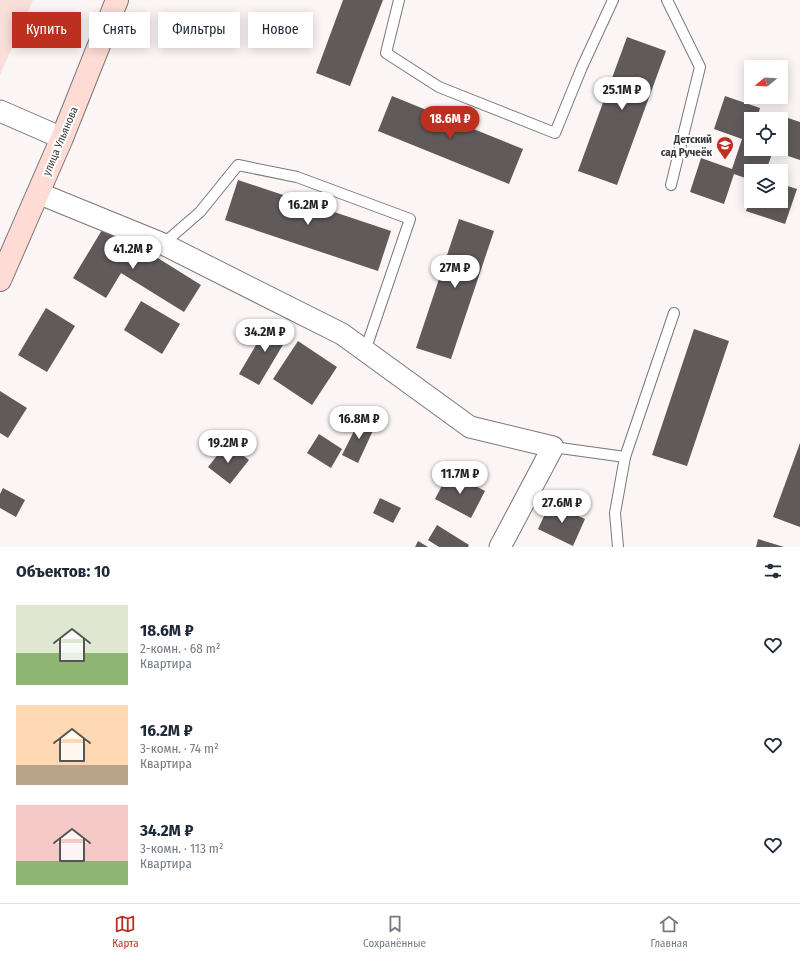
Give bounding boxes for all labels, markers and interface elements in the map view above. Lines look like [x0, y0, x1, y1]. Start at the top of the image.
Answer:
chip: Купить [12, 12, 81, 48]
chip: Снять [89, 12, 150, 48]
chip: Фильтры [158, 12, 240, 48]
chip: Новое [248, 12, 313, 48]
north arrow [744, 60, 788, 104]
map controls [744, 60, 788, 208]
pin: 25.1M ₽ [585, 77, 659, 111]
text: 25.1M ₽ [603, 82, 641, 97]
street label: улица Ульянова [40, 105, 81, 178]
pin: 18.6M ₽ [413, 106, 487, 140]
text: 18.6M ₽ [429, 111, 471, 126]
button: locate [744, 112, 788, 156]
place label: Детский сад Ручеёк [661, 133, 712, 159]
school or university icon: Детский сад Ручеёк [715, 135, 735, 160]
button: layers [744, 164, 788, 208]
pin: 16.2M ₽ [271, 192, 345, 226]
text: 16.2M ₽ [288, 197, 328, 212]
pin: 41.2M ₽ [96, 236, 170, 270]
text: 41.2M ₽ [113, 241, 153, 256]
pin: 27M ₽ [427, 255, 483, 289]
text: 27M ₽ [440, 260, 470, 275]
pin: 34.2M ₽ [228, 319, 302, 353]
text: 34.2M ₽ [245, 324, 285, 339]
pin: 16.8M ₽ [322, 406, 396, 440]
text: 16.8M ₽ [338, 411, 380, 426]
pin: 19.2M ₽ [191, 430, 265, 464]
text: 19.2M ₽ [208, 435, 248, 450]
pin: 11.7M ₽ [423, 461, 497, 495]
text: 11.7M ₽ [441, 466, 479, 481]
pin: 27.6M ₽ [525, 490, 599, 524]
text: 27.6M ₽ [542, 495, 582, 510]
icon: filters [762, 560, 784, 582]
text: Объектов: 10 [16, 561, 110, 582]
text: 18.6M ₽ [140, 620, 194, 641]
icon: home [48, 621, 96, 669]
icon: heart [762, 634, 784, 656]
text: 2-комн. · 68 m² [140, 641, 220, 656]
text: Квартира [140, 656, 192, 671]
text: 16.2M ₽ [140, 720, 193, 741]
icon: home [48, 721, 96, 769]
icon: heart [762, 734, 784, 756]
text: 3-комн. · 74 m² [140, 741, 219, 756]
text: Квартира [140, 756, 192, 771]
text: 34.2M ₽ [140, 820, 193, 841]
icon: home [48, 821, 96, 869]
icon: heart [762, 834, 784, 856]
text: 3-комн. · 113 m² [140, 841, 223, 856]
text: Квартира [140, 856, 192, 871]
tab: Карта [112, 913, 139, 950]
tab: Сохранённые [363, 913, 426, 950]
tab: Главная [650, 913, 688, 950]

